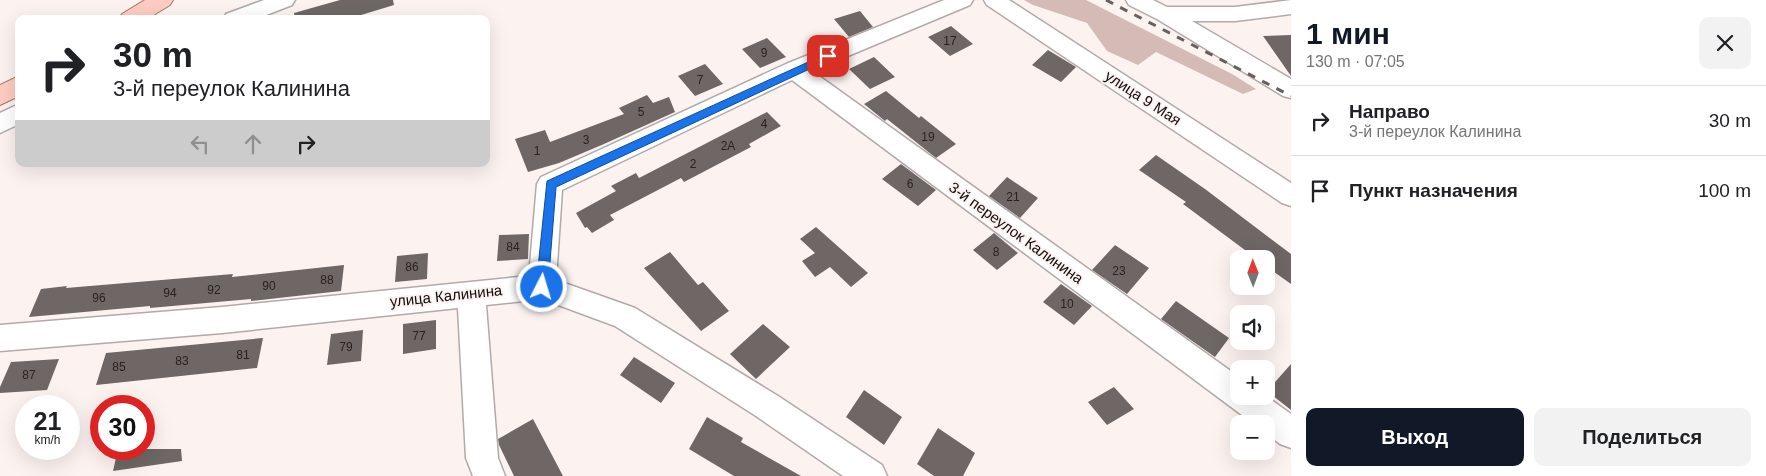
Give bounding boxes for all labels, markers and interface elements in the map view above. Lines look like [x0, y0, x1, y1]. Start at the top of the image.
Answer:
text: 1 мин [1306, 17, 1390, 50]
button: close [1699, 17, 1751, 69]
house number: 17 [943, 34, 957, 48]
icon: right [30, 35, 95, 100]
text: 30 m [113, 35, 193, 74]
pin [807, 35, 849, 77]
icon: arrive [814, 42, 842, 70]
house number: 9 [761, 46, 768, 60]
text: 130 m · 07:05 [1306, 53, 1405, 70]
street label: улица 9 Мая [1102, 67, 1184, 128]
house number: 7 [697, 73, 704, 87]
text: 3-й переулок Калинина [113, 76, 350, 101]
text: Направо [1349, 101, 1430, 122]
house number: 5 [638, 105, 645, 119]
icon: right [1306, 107, 1334, 135]
text: 30 m [1709, 110, 1751, 131]
house number: 4 [761, 117, 768, 131]
text: 3-й переулок Калинина [1349, 123, 1521, 140]
icon: left [186, 130, 214, 158]
icon: ahead [239, 130, 267, 158]
icon: right [292, 130, 320, 158]
house number: 19 [921, 130, 935, 144]
house number: 3 [583, 133, 590, 147]
house number: 2А [721, 139, 735, 153]
house number: 1 [534, 144, 541, 158]
house number: 2 [690, 157, 697, 171]
house number: 6 [907, 177, 914, 191]
icon: arrive [1306, 177, 1334, 205]
street label: 3-й переулок Калинина [946, 178, 1087, 287]
text: Пункт назначения [1349, 180, 1518, 201]
text: 100 m [1698, 180, 1751, 201]
house number: 21 [1006, 190, 1020, 204]
house number: 84 [506, 240, 520, 254]
house number: 8 [993, 245, 1000, 259]
north arrow [1230, 250, 1275, 295]
map controls [1230, 250, 1275, 460]
house number: 86 [405, 260, 419, 274]
position arrow [515, 260, 567, 312]
house number: 23 [1112, 264, 1126, 278]
house number: 88 [320, 273, 334, 287]
house number: 90 [262, 279, 276, 293]
street label: улица Калинина [389, 281, 504, 310]
house number: 92 [207, 283, 221, 297]
house number: 94 [163, 286, 177, 300]
house number: 96 [92, 291, 106, 305]
house number: 10 [1060, 297, 1074, 311]
button: sound [1230, 305, 1275, 350]
house number: 77 [412, 329, 426, 343]
house number: 79 [339, 340, 353, 354]
house number: 81 [236, 348, 250, 362]
house number: 83 [175, 354, 189, 368]
house number: 85 [112, 360, 126, 374]
button: + [1230, 360, 1275, 405]
house number: 87 [22, 368, 36, 382]
speed limit sign: 30 [90, 395, 155, 460]
text: 21 [34, 407, 61, 435]
button: Выход [1306, 408, 1524, 466]
button: Поделиться [1534, 408, 1751, 466]
button: − [1230, 415, 1275, 460]
text: km/h [34, 433, 61, 447]

